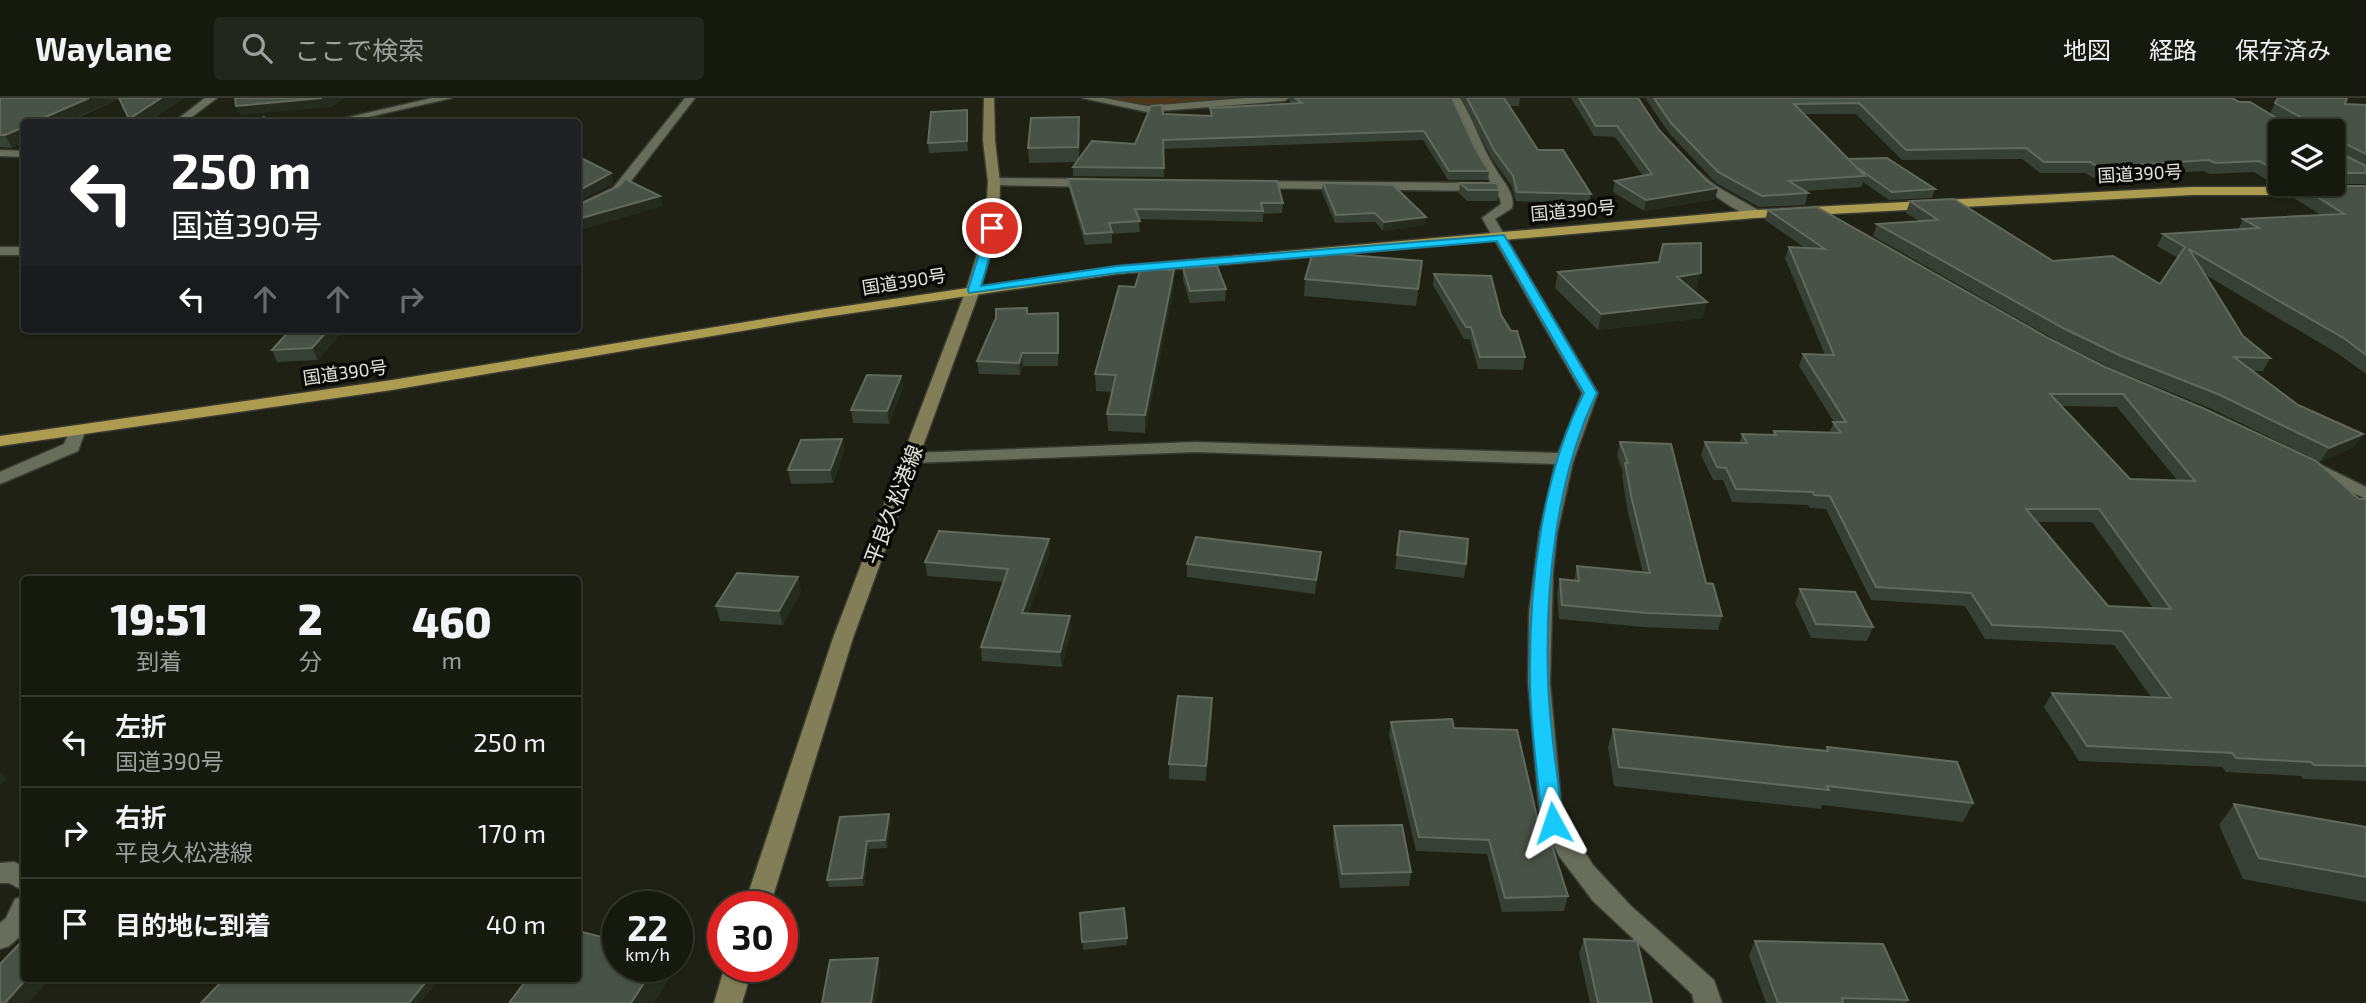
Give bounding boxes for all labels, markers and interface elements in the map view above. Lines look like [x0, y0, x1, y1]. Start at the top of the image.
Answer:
search box [214, 17, 704, 80]
text: Waylane [35, 28, 172, 68]
icon: search [238, 29, 276, 67]
text: ここで検索 [294, 34, 424, 65]
text: 地図 [2063, 35, 2111, 64]
text: 経路 [2149, 35, 2197, 64]
text: 保存済み [2235, 35, 2331, 64]
map controls [2268, 119, 2345, 196]
button: layers [2268, 119, 2345, 196]
text: 250 m [171, 140, 311, 199]
icon: left [56, 147, 147, 238]
street label: 国道390号 [2097, 160, 2183, 186]
street label: 国道390号 [1530, 195, 1616, 225]
pin [962, 198, 1022, 258]
text: 国道390号 [171, 205, 322, 243]
icon: arrive [973, 209, 1011, 247]
street label: 国道390号 [860, 263, 948, 299]
icon: left [173, 280, 211, 318]
icon: ahead [246, 280, 284, 318]
icon: ahead [319, 280, 357, 318]
icon: right [392, 280, 430, 318]
street label: 国道390号 [301, 355, 389, 389]
street label: 平良久松港線 [858, 441, 927, 568]
text: 19:51 [110, 593, 208, 643]
text: 2 [298, 593, 323, 643]
text: 460 [412, 596, 492, 646]
text: m [442, 646, 462, 674]
text: 到着 [136, 647, 182, 675]
text: 分 [299, 647, 322, 675]
text: 左折 [115, 710, 167, 741]
icon: left [56, 723, 94, 761]
text: 250 m [473, 726, 546, 757]
text: 国道390号 [115, 747, 224, 775]
position arrow [1516, 786, 1590, 860]
text: 右折 [115, 801, 167, 832]
icon: right [56, 814, 94, 852]
text: 170 m [478, 817, 546, 848]
text: 平良久松港線 [115, 838, 253, 866]
speed limit sign: 30 [707, 891, 798, 982]
icon: arrive [56, 905, 94, 943]
text: 22 [627, 906, 668, 948]
text: 40 m [486, 908, 546, 939]
text: 目的地に到着 [115, 909, 271, 940]
text: km/h [625, 943, 670, 965]

